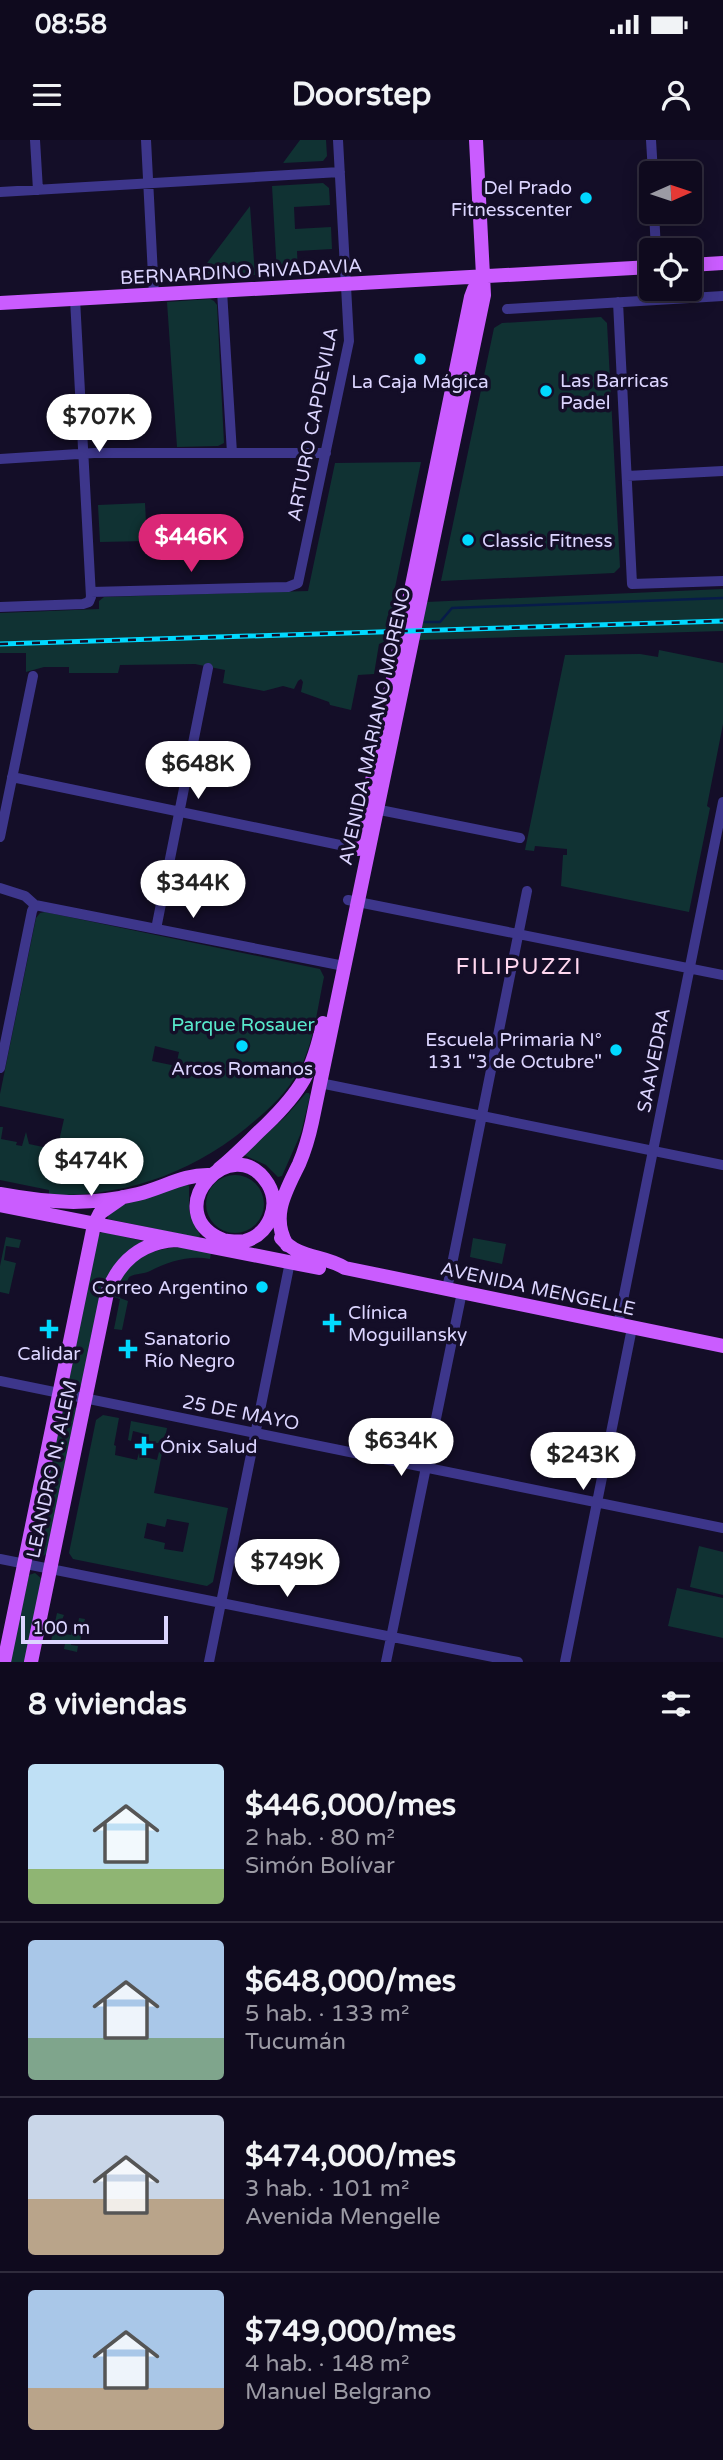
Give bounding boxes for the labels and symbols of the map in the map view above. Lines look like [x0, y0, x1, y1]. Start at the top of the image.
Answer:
north arrow [639, 161, 702, 224]
place label: Del Prado Fitnesscenter [451, 177, 573, 221]
marker: Del Prado Fitnesscenter [578, 190, 594, 206]
street label: BERNARDINO RIVADAVIA [119, 255, 363, 289]
street label: ARTURO CAPDEVILA [283, 325, 343, 523]
marker: La Caja Mágica [412, 351, 428, 367]
place label: Las Barricas Padel [560, 370, 669, 414]
place label: La Caja Mágica [351, 371, 489, 393]
marker: Las Barricas Padel [538, 383, 554, 399]
pin: $707K [50, 394, 148, 454]
pin: $446K [142, 514, 240, 574]
place label: Classic Fitness [482, 530, 613, 552]
marker: Classic Fitness [460, 532, 476, 548]
street label: AVENIDA MARIANO MORENO [335, 585, 415, 867]
pin: $648K [149, 742, 247, 801]
pin: $344K [144, 860, 242, 920]
district label: FILIPUZZI [455, 953, 583, 981]
street label: SAAVEDRA [633, 1006, 675, 1114]
park label: Parque Rosauer [171, 1014, 316, 1036]
place label: Escuela Primaria N° 131 "3 de Octubre" [425, 1029, 602, 1073]
marker: Arcos Romanos [234, 1038, 250, 1054]
marker: Escuela Primaria N° 131 "3 de Octubre" [608, 1042, 624, 1058]
place label: Arcos Romanos [171, 1058, 313, 1080]
pin: $474K [42, 1138, 140, 1198]
street label: AVENIDA MENGELLE [438, 1258, 637, 1320]
place label: Correo Argentino [92, 1277, 248, 1299]
marker: Correo Argentino [254, 1279, 270, 1295]
place label: Clínica Moguillansky [348, 1302, 467, 1346]
marker: Clínica Moguillansky [322, 1313, 342, 1333]
marker: Calidar [39, 1319, 59, 1339]
place label: Sanatorio Río Negro [144, 1328, 235, 1372]
marker: Sanatorio Río Negro [118, 1339, 138, 1359]
place label: Calidar [17, 1343, 81, 1365]
street label: LEANDRO N. ALEM [22, 1378, 82, 1560]
street label: 25 DE MAYO [181, 1391, 301, 1435]
pin: $634K [352, 1418, 450, 1478]
pin: $243K [534, 1432, 632, 1492]
place label: Ónix Salud [160, 1435, 257, 1458]
marker: Ónix Salud [134, 1436, 154, 1456]
pin: $749K [238, 1540, 336, 1599]
scale bar [21, 1613, 168, 1645]

